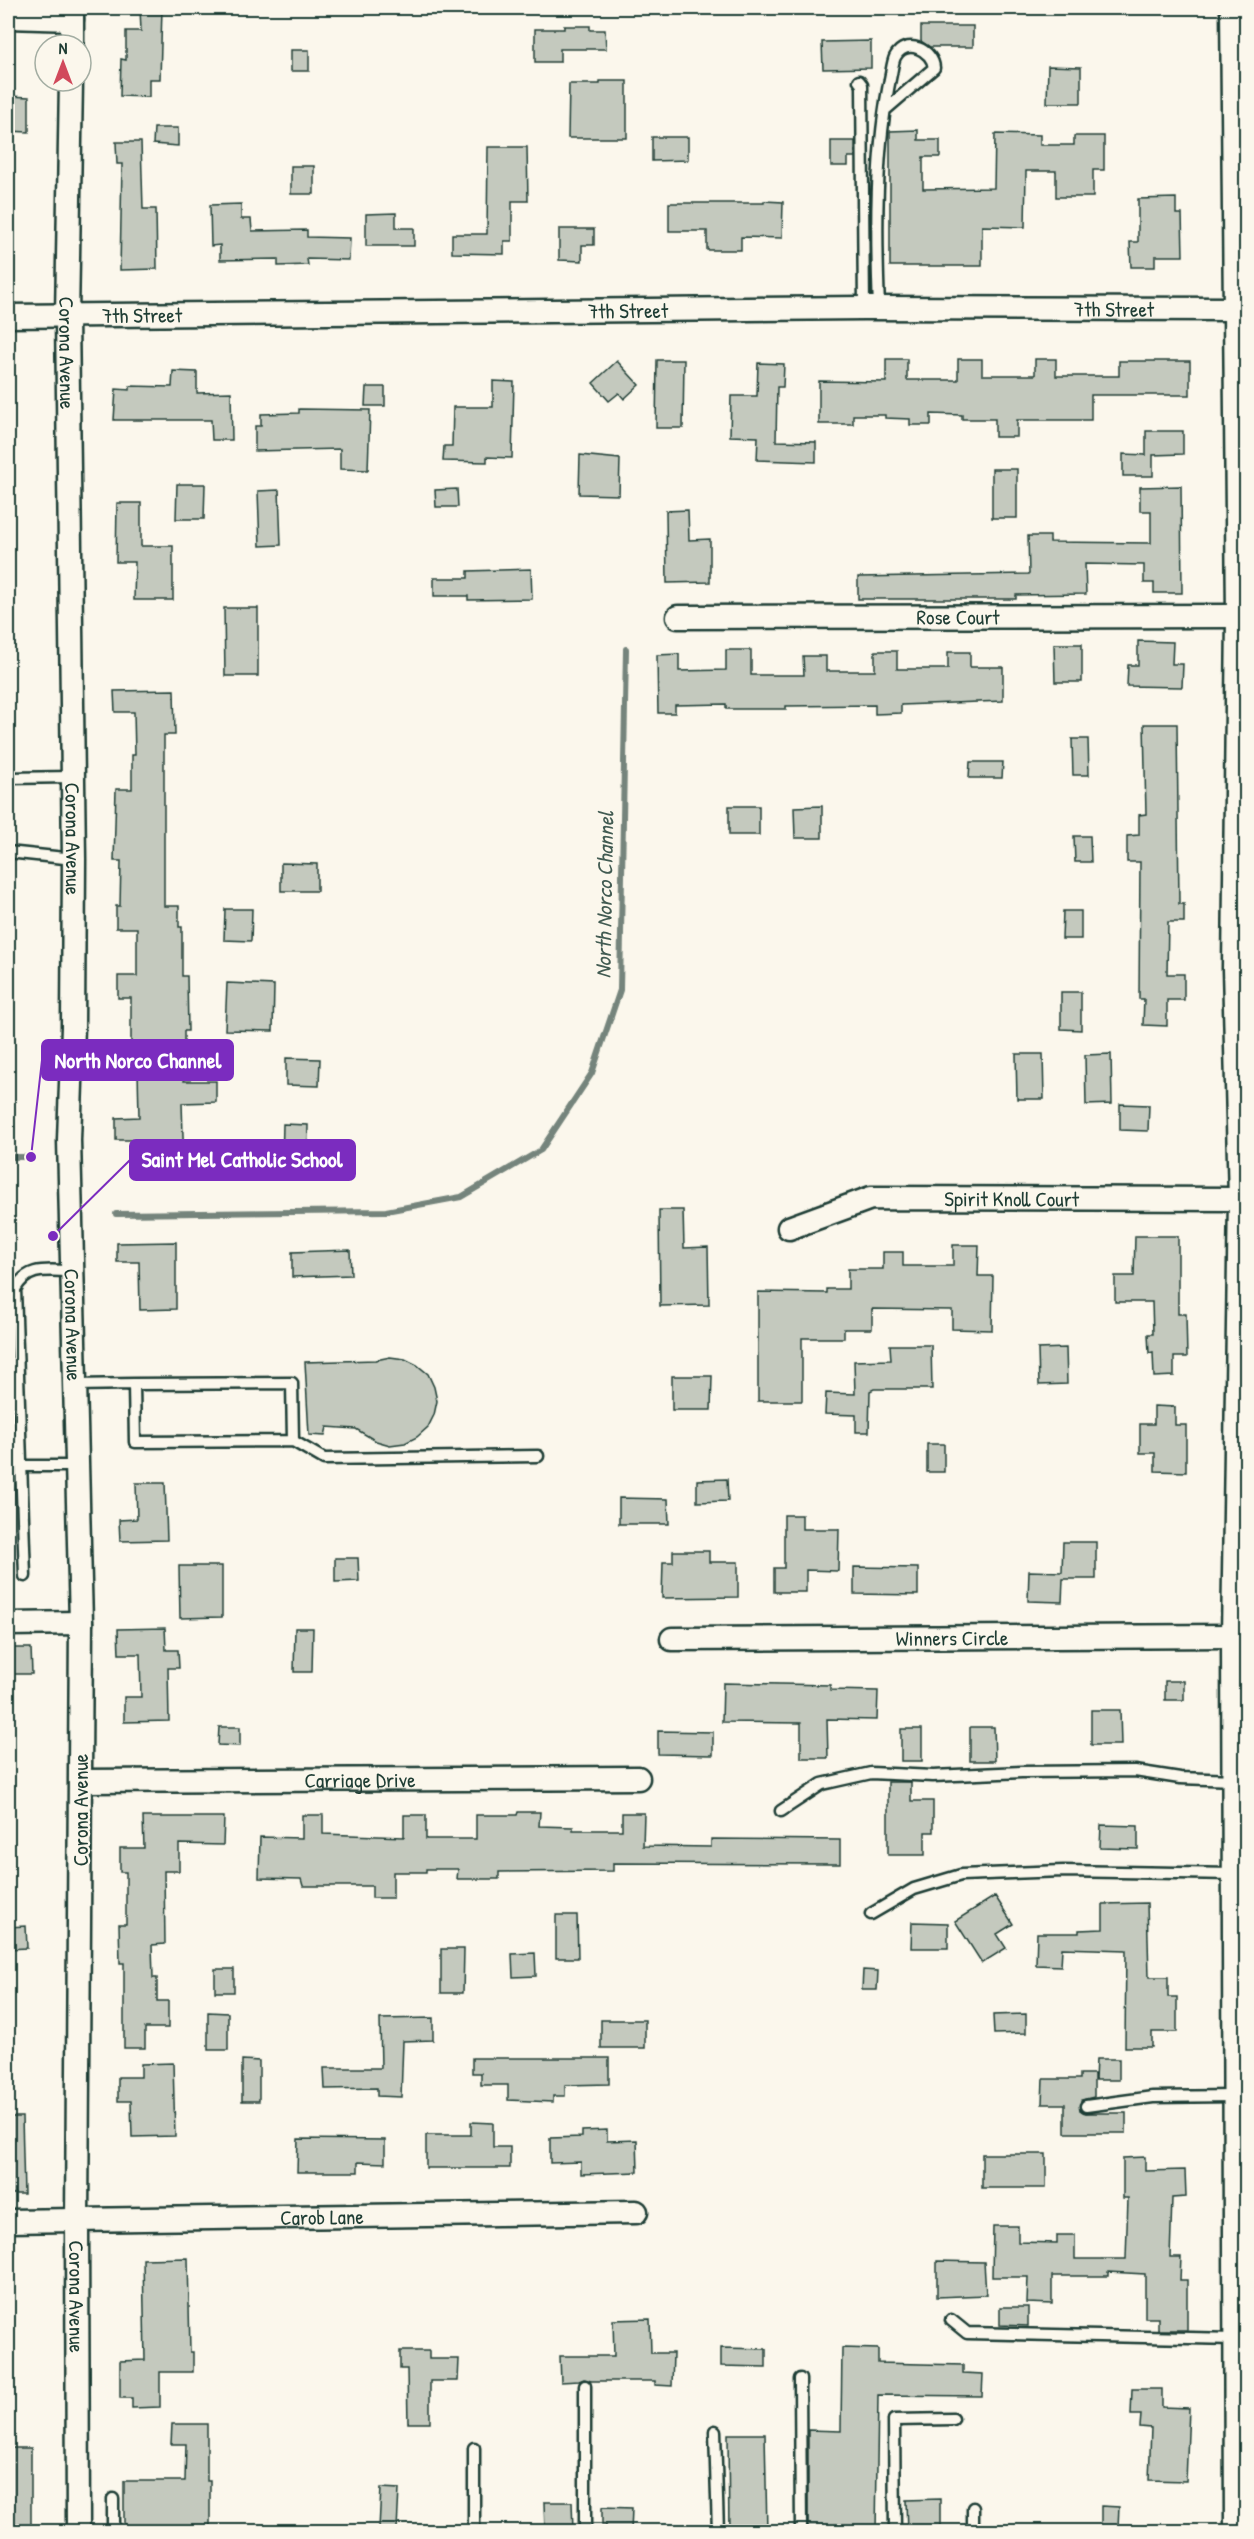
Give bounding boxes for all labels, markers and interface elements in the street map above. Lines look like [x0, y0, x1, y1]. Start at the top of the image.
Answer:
north arrow [33, 33, 93, 93]
text: N [59, 37, 68, 59]
street label: 7th Street [1074, 294, 1155, 323]
street label: 7th Street [588, 295, 669, 325]
street label: Corona Avenue [52, 297, 83, 409]
street label: 7th Street [102, 300, 183, 330]
street label: Rose Court [916, 602, 1000, 631]
street label: Corona Avenue [59, 783, 89, 895]
water label: North Norco Channel [588, 810, 620, 979]
callout: North Norco Channel [42, 1040, 233, 1080]
text: North Norco Channel [55, 1045, 223, 1075]
callout: Saint Mel Catholic School [130, 1140, 355, 1180]
text: Saint Mel Catholic School [141, 1144, 344, 1174]
street label: Spirit Knoll Court [944, 1184, 1080, 1213]
street label: Corona Avenue [58, 1268, 89, 1381]
street label: Winners Circle [896, 1623, 1008, 1652]
street label: Corona Avenue [66, 1754, 95, 1866]
street label: Carriage Drive [304, 1765, 416, 1794]
street label: Carob Lane [280, 2201, 364, 2232]
street label: Corona Avenue [63, 2240, 92, 2353]

